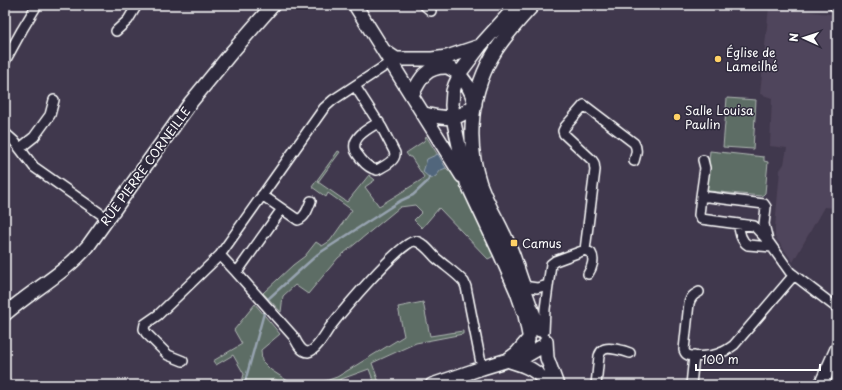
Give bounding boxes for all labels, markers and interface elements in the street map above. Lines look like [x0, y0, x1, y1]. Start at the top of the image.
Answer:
north arrow [784, 18, 824, 58]
text: N [785, 32, 802, 42]
place label: Église de Lameilhé [726, 43, 778, 75]
marker: Église de Lameilhé [713, 54, 723, 64]
place label: Salle Louisa Paulin [685, 101, 754, 133]
street label: RUE PIERRE CORNEILLE [96, 103, 194, 229]
marker: Salle Louisa Paulin [672, 112, 682, 122]
place label: Camus [522, 234, 562, 252]
marker: Camus [509, 238, 519, 248]
scale bar [696, 346, 820, 372]
text: 100 m [702, 350, 739, 368]

